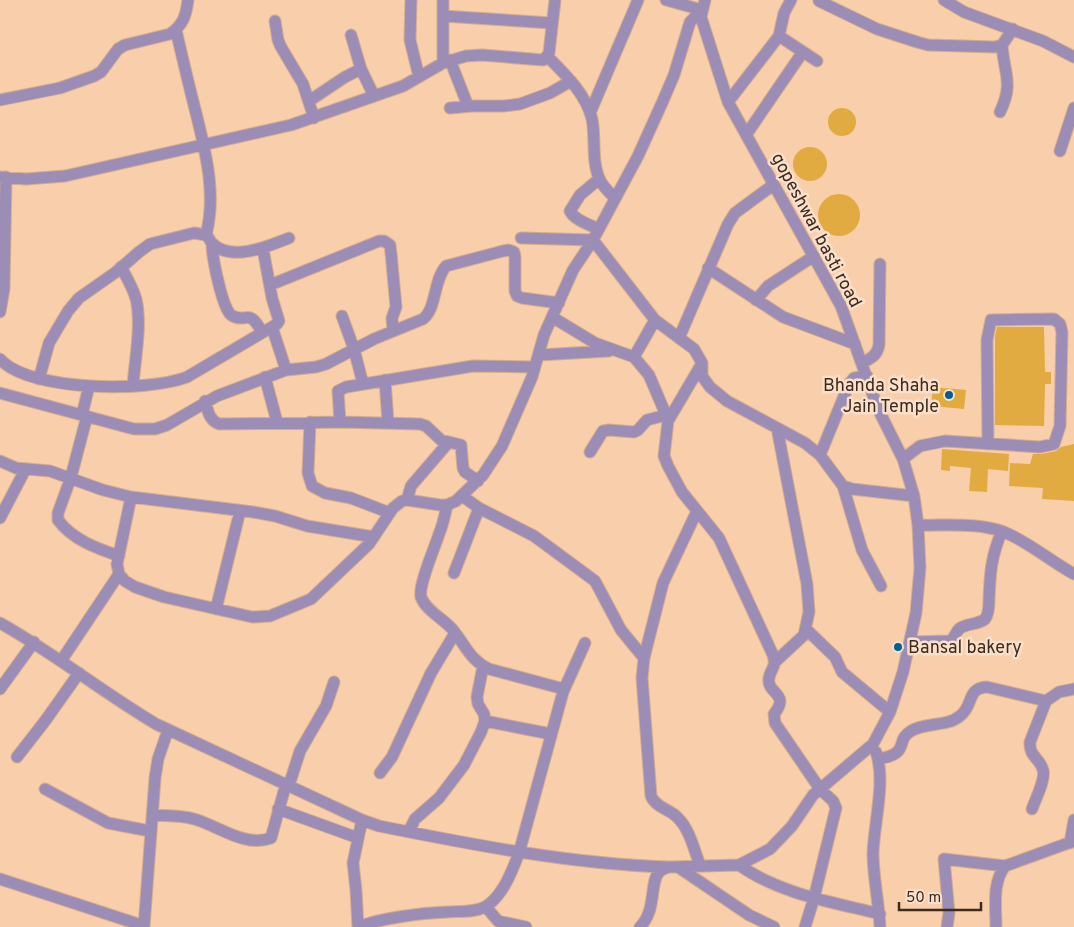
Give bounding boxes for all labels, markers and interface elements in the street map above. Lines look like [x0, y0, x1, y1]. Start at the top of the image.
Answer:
street label: gopeshwar basti road [765, 149, 866, 312]
place label: Bhanda Shaha Jain Temple [823, 375, 939, 419]
marker: Bhanda Shaha Jain Temple [943, 389, 955, 401]
place label: Bansal bakery [908, 637, 1022, 660]
marker: Bansal bakery [892, 641, 904, 653]
scale bar [899, 880, 982, 912]
text: 50 m [906, 889, 941, 908]

